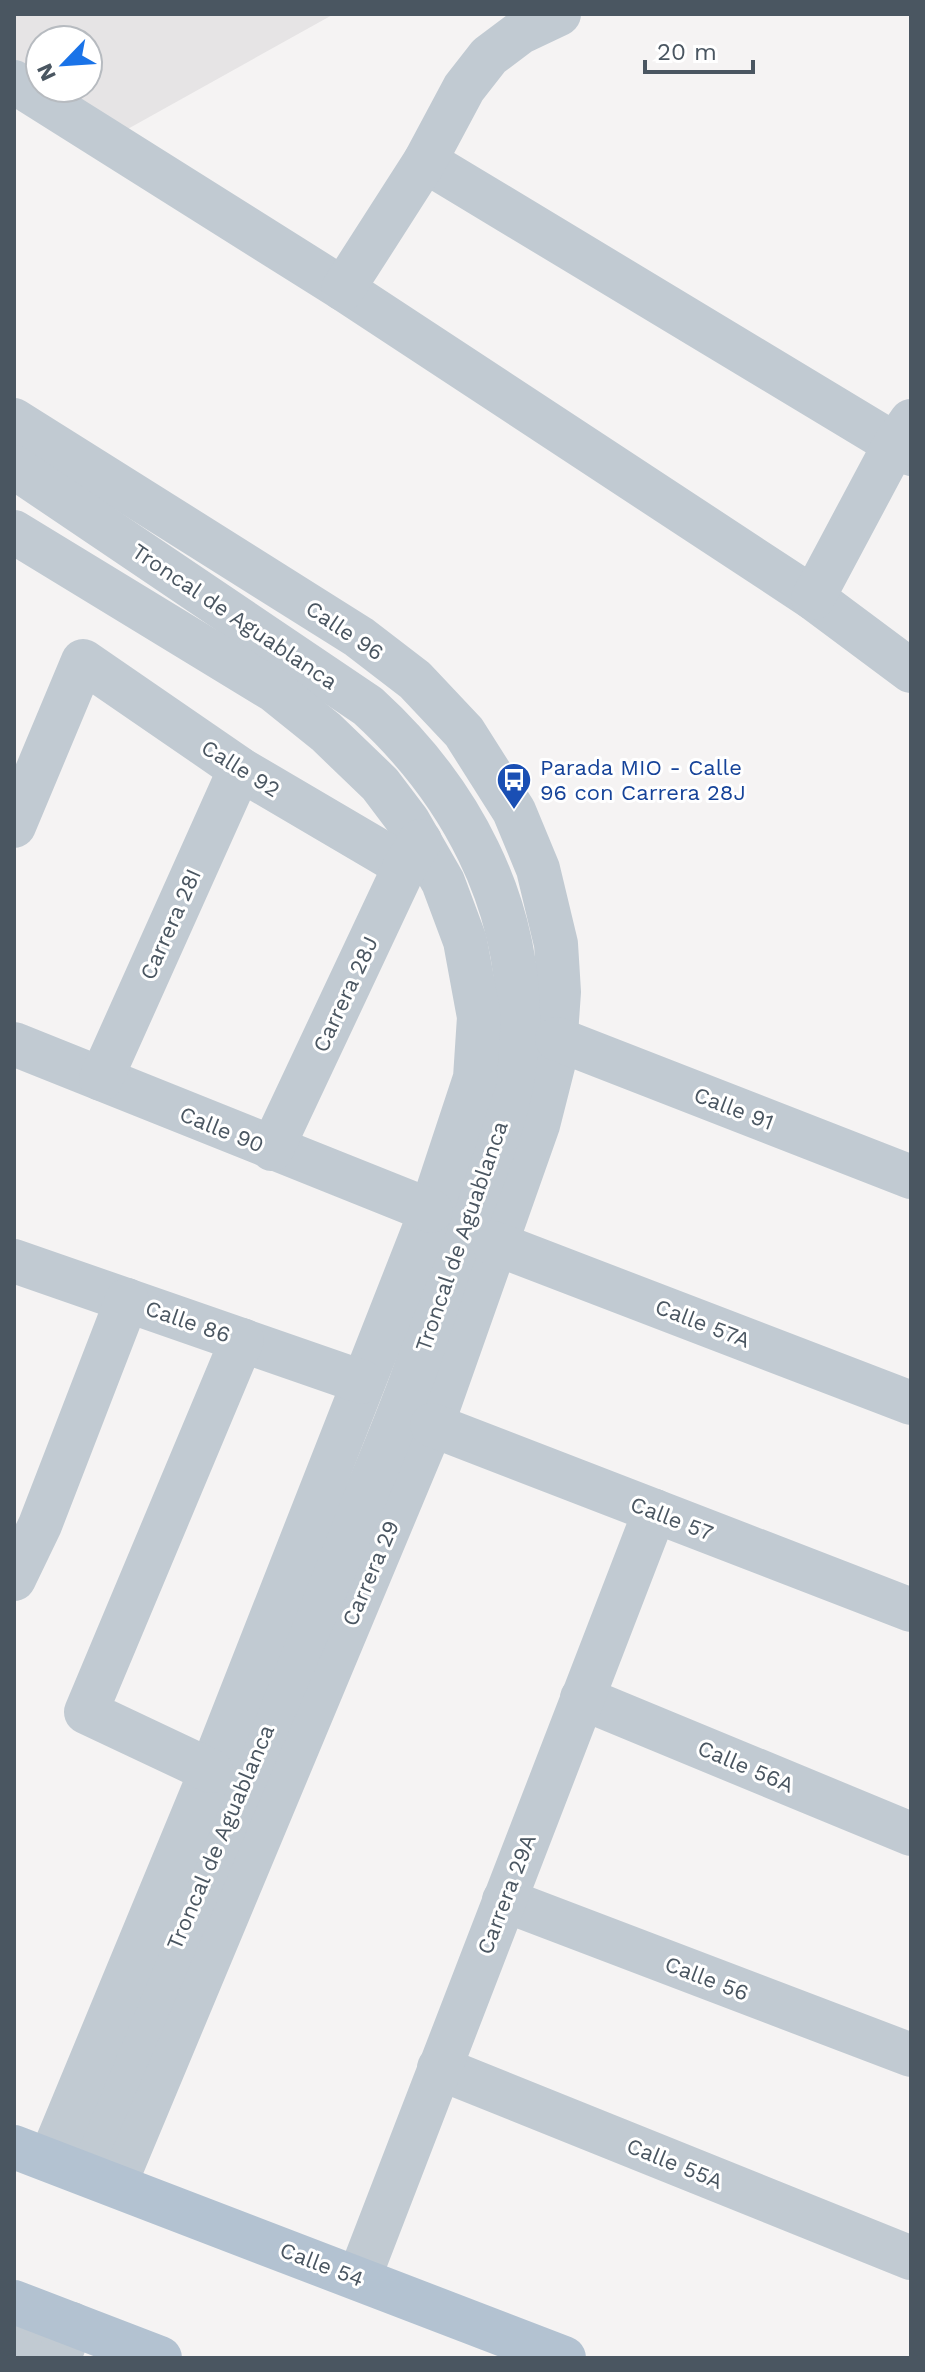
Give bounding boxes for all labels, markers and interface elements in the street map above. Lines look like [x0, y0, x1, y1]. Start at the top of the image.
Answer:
north arrow [24, 24, 104, 104]
scale bar [645, 24, 753, 74]
text: 20 m [657, 38, 717, 66]
text: N [32, 60, 61, 85]
street label: Troncal de Aguablanca [127, 538, 342, 694]
street label: Calle 96 [301, 595, 388, 665]
street label: Calle 92 [197, 735, 285, 802]
place label: Parada MIO - Calle 96 con Carrera 28J [540, 755, 746, 805]
bus stop icon: Parada MIO - Calle 96 con Carrera 28J [495, 761, 533, 811]
street label: Carrera 28I [135, 865, 206, 984]
street label: Carrera 28J [308, 932, 383, 1056]
street label: Calle 91 [690, 1082, 777, 1135]
street label: Calle 90 [176, 1101, 268, 1158]
street label: Troncal de Aguablanca [410, 1118, 513, 1355]
street label: Calle 57A [652, 1294, 754, 1353]
street label: Calle 86 [142, 1295, 234, 1348]
street label: Calle 57 [627, 1491, 717, 1546]
street label: Carrera 29 [337, 1517, 404, 1630]
street label: Troncal de Aguablanca [162, 1721, 279, 1954]
street label: Calle 56A [694, 1735, 798, 1798]
street label: Carrera 29A [472, 1831, 541, 1958]
street label: Calle 56 [662, 1951, 752, 2006]
street label: Calle 55A [623, 2133, 726, 2194]
street label: Calle 54 [277, 2237, 367, 2292]

